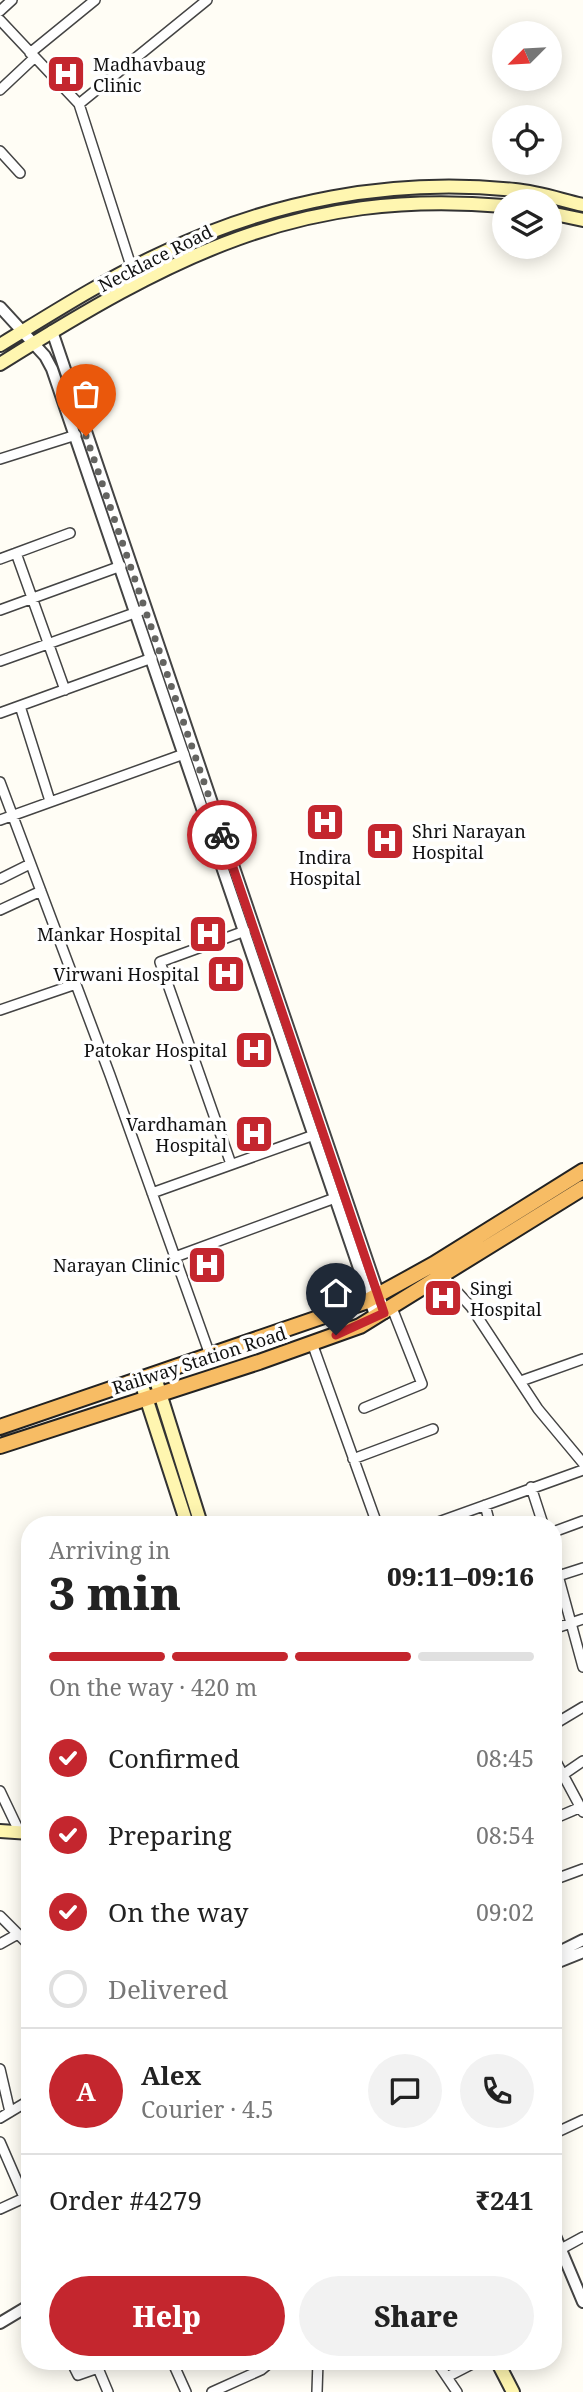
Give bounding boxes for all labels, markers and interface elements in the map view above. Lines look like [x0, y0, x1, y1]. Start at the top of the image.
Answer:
north arrow [492, 21, 562, 91]
map controls [492, 21, 562, 259]
place label: Madhavbaug Clinic [93, 52, 206, 97]
hospital icon: Madhavbaug Clinic [45, 53, 87, 95]
button: locate [492, 105, 562, 175]
button: layers [492, 189, 562, 259]
street label: Necklace Road [94, 219, 216, 297]
pin [56, 364, 116, 436]
icon: bag [67, 375, 105, 413]
courier [187, 800, 257, 870]
hospital icon: Indira Hospital [304, 801, 346, 843]
icon: bike [203, 816, 241, 854]
place label: Shri Narayan Hospital [412, 819, 526, 864]
hospital icon: Shri Narayan Hospital [364, 820, 406, 862]
place label: Indira Hospital [289, 845, 361, 890]
hospital icon: Mankar Hospital [187, 913, 229, 955]
place label: Mankar Hospital [37, 922, 181, 946]
hospital icon: Virwani Hospital [205, 953, 247, 995]
place label: Virwani Hospital [53, 962, 199, 986]
hospital icon: Patokar Hospital [233, 1029, 275, 1071]
place label: Patokar Hospital [84, 1038, 227, 1062]
place label: Vardhaman Hospital [126, 1112, 227, 1157]
hospital icon: Vardhaman Hospital [233, 1113, 275, 1155]
hospital icon: Narayan Clinic [186, 1244, 228, 1286]
place label: Narayan Clinic [53, 1253, 180, 1277]
pin [306, 1263, 366, 1335]
icon: home [317, 1274, 355, 1312]
place label: Singi Hospital [470, 1276, 542, 1321]
hospital icon: Singi Hospital [422, 1277, 464, 1319]
street label: Railway Station Road [109, 1320, 289, 1400]
text: Arriving in [49, 1534, 170, 1566]
text: 09:11–09:16 [387, 1558, 534, 1594]
text: 3 min [49, 1561, 181, 1623]
text: On the way · 420 m [49, 1671, 257, 1703]
icon: check [49, 1739, 87, 1777]
text: Confirmed [108, 1740, 240, 1776]
text: 08:45 [476, 1742, 534, 1774]
icon: check [49, 1816, 87, 1854]
text: Preparing [108, 1817, 232, 1853]
text: 08:54 [476, 1819, 534, 1851]
icon: check [49, 1893, 87, 1931]
text: On the way [108, 1894, 248, 1930]
text: 09:02 [476, 1896, 534, 1928]
text: Delivered [108, 1971, 228, 2007]
button: chat [368, 2054, 442, 2128]
button: phone [460, 2054, 534, 2128]
text: Alex [141, 2057, 201, 2093]
text: A [76, 2073, 96, 2109]
text: Courier · 4.5 [141, 2093, 274, 2125]
text: Order #4279 [49, 2182, 202, 2218]
text: ₹241 [475, 2182, 534, 2218]
button: Help [49, 2276, 285, 2356]
button: Share [299, 2276, 534, 2356]

